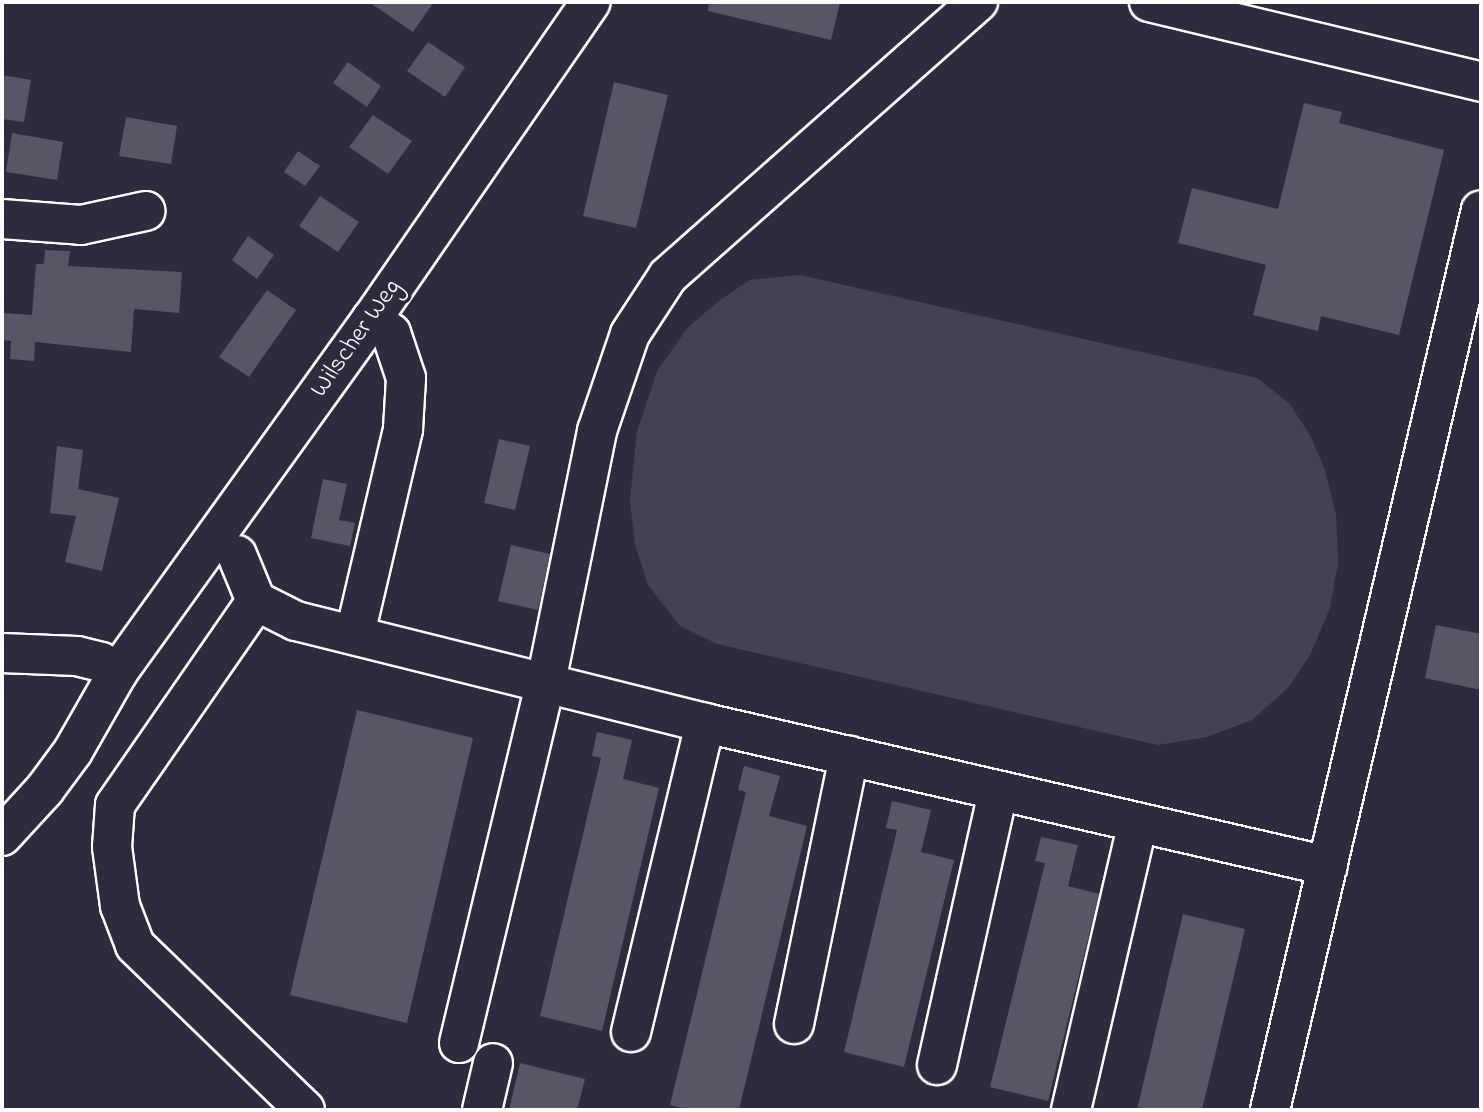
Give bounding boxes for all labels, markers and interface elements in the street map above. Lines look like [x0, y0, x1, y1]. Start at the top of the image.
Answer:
street label: Wilscher Weg [305, 274, 409, 404]

